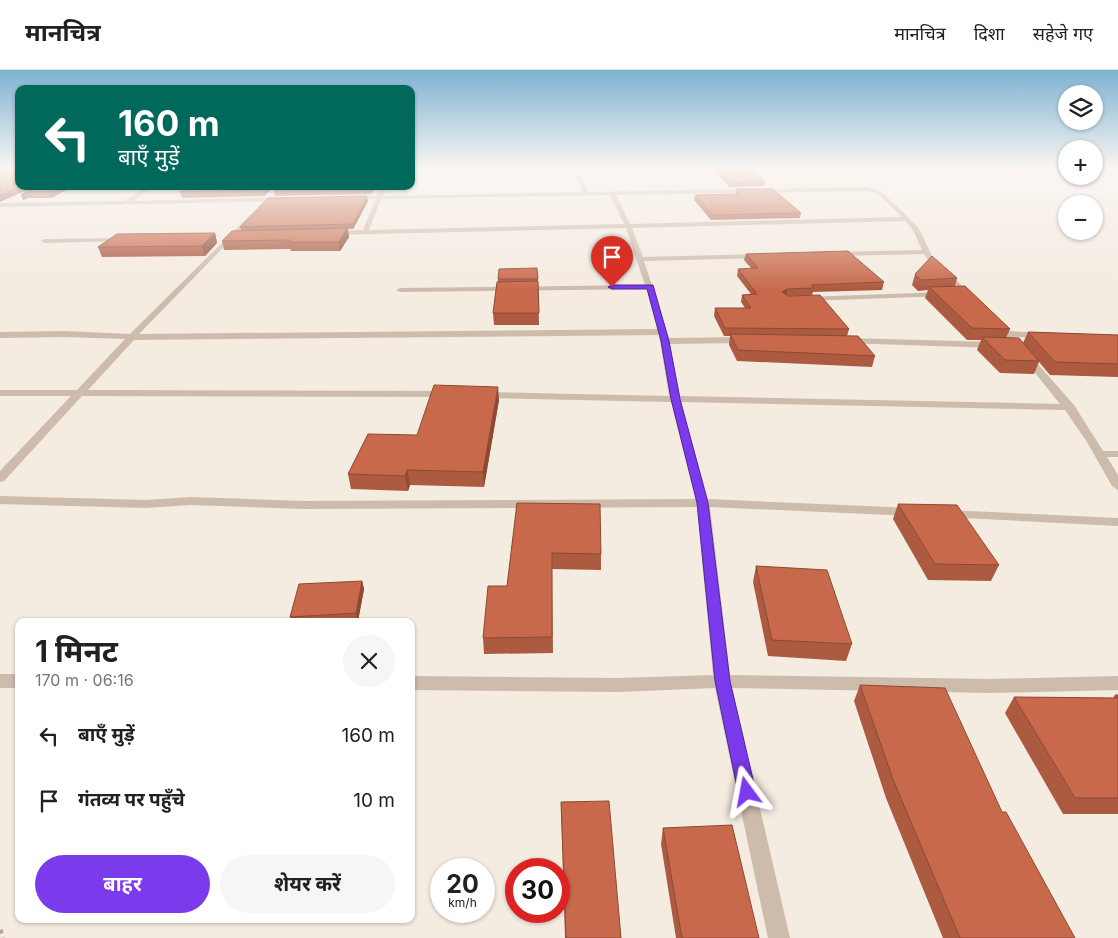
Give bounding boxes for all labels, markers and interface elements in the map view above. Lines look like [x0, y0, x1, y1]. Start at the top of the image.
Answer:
text: मानचित्र [25, 18, 101, 47]
text: मानचित्र [894, 23, 946, 44]
text: दिशा [974, 23, 1005, 44]
text: सहेजे गए [1033, 23, 1093, 44]
map controls [1058, 85, 1103, 240]
button: layers [1058, 85, 1103, 130]
text: 160 m [118, 102, 220, 144]
icon: left [35, 105, 100, 170]
button: + [1058, 140, 1103, 185]
text: बाएँ मुड़ें [118, 144, 180, 170]
button: − [1058, 195, 1103, 240]
pin [591, 236, 633, 287]
icon: arrive [598, 243, 626, 271]
text: 1 मिनट [35, 633, 118, 669]
button: close [343, 635, 395, 687]
text: 170 m · 06:16 [35, 670, 134, 690]
icon: left [35, 722, 63, 750]
text: बाएँ मुड़ें [78, 723, 135, 746]
text: 160 m [342, 724, 395, 747]
position arrow [720, 765, 772, 817]
icon: arrive [35, 787, 63, 815]
text: गंतव्य पर पहुँचे [78, 788, 185, 811]
text: 10 m [353, 789, 395, 812]
button: बाहर [35, 855, 210, 913]
button: शेयर करें [220, 855, 395, 913]
speed limit sign: 30 [505, 858, 570, 923]
text: 20 [446, 869, 479, 899]
text: km/h [448, 895, 477, 910]

